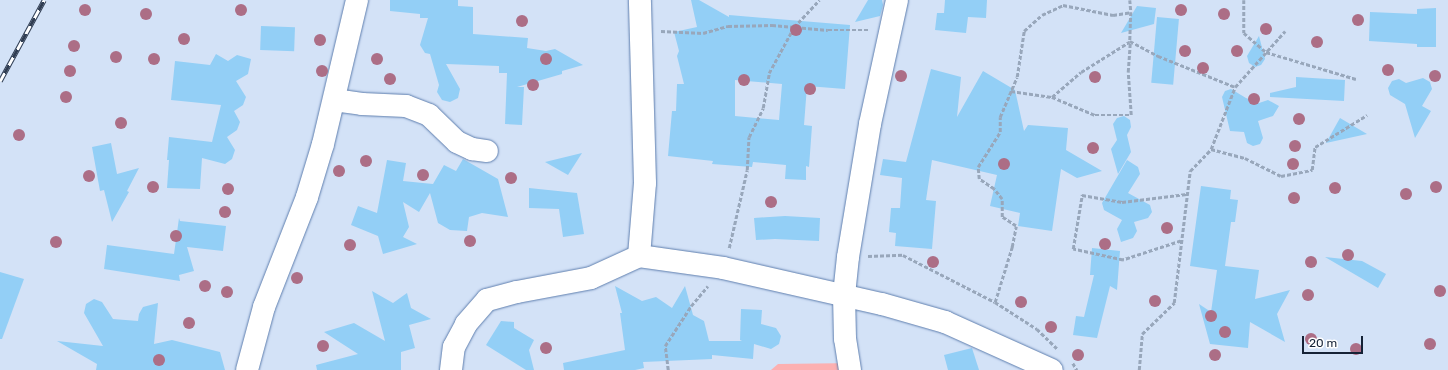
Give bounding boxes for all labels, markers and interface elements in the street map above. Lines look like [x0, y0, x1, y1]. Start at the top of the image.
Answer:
scale bar [1304, 328, 1365, 354]
text: 20 m [1309, 336, 1337, 350]

